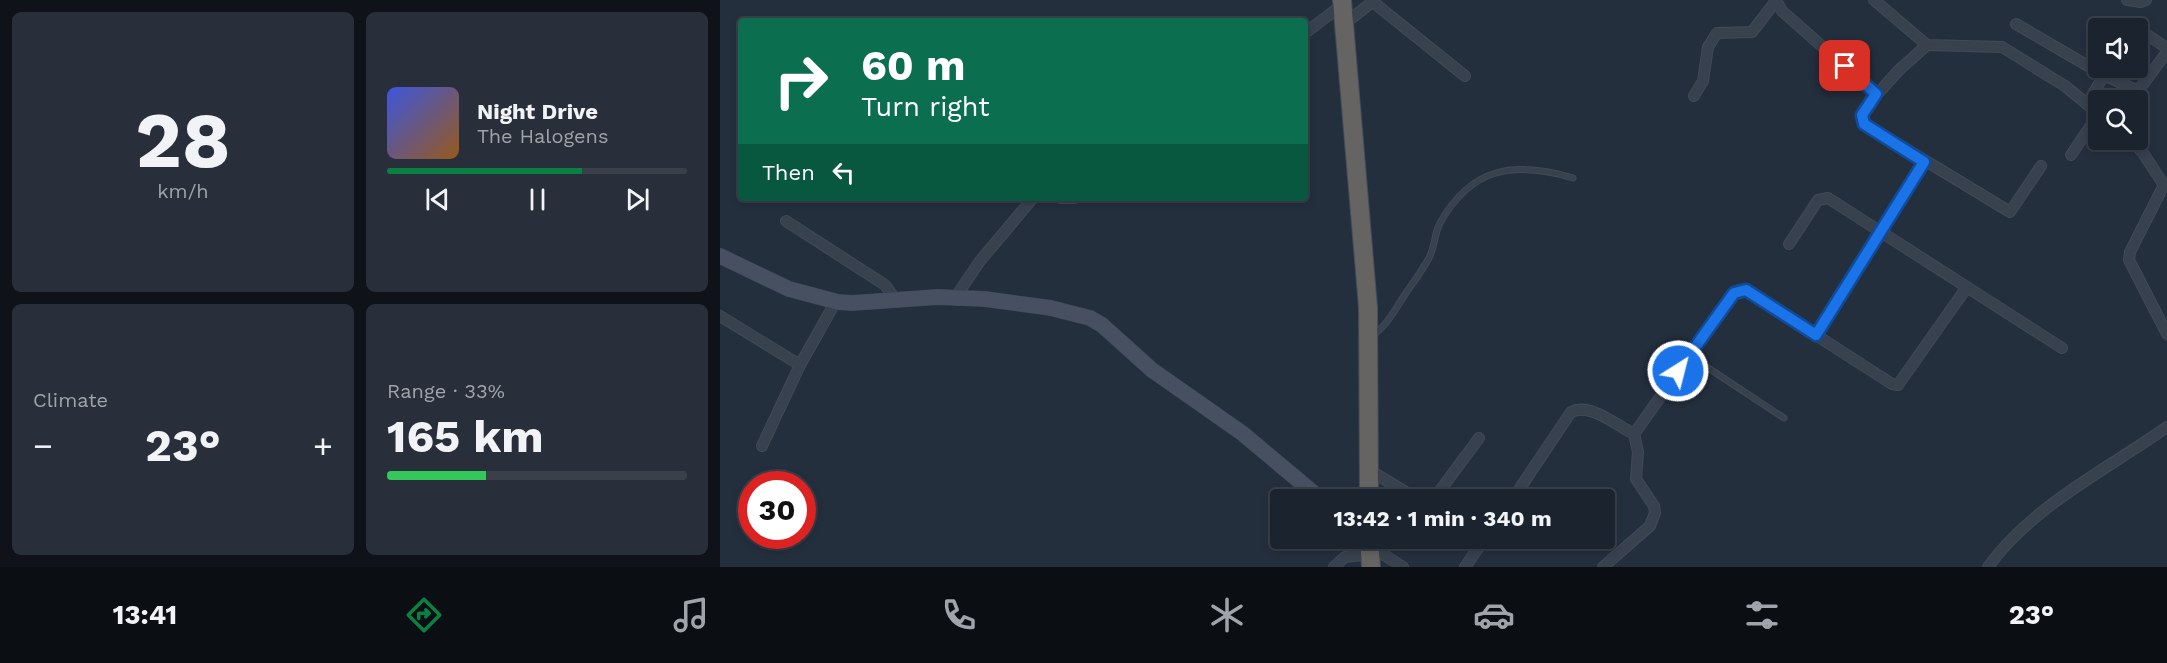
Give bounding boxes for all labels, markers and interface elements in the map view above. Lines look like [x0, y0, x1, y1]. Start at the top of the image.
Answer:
map controls [2088, 18, 2148, 150]
button: sound [2088, 18, 2148, 78]
pin [1819, 40, 1870, 91]
text: 60 m [861, 41, 965, 90]
icon: right [762, 42, 840, 120]
icon: arrive [1828, 49, 1861, 82]
button: search [2088, 90, 2148, 150]
text: Turn right [861, 91, 990, 123]
text: 28 [135, 94, 231, 186]
text: Night Drive [477, 99, 598, 124]
text: The Halogens [477, 124, 609, 148]
icon: left [827, 156, 860, 189]
text: Then [762, 160, 815, 185]
text: km/h [157, 179, 209, 203]
icon: previous [421, 183, 454, 216]
icon: pause [521, 183, 554, 216]
icon: next [621, 183, 654, 216]
position arrow [1646, 339, 1710, 403]
text: Range · 33% [387, 379, 505, 403]
text: Climate [33, 388, 108, 412]
text: 165 km [387, 410, 544, 463]
text: 23° [145, 419, 221, 472]
text: − [33, 426, 53, 465]
text: + [313, 426, 333, 465]
speed limit sign: 30 [738, 471, 816, 549]
text: 13:42 · 1 min · 340 m [1333, 506, 1552, 531]
icon: directions [403, 594, 445, 636]
icon: music [670, 594, 712, 636]
icon: phone [938, 594, 980, 636]
icon: climate [1206, 594, 1248, 636]
icon: car [1473, 594, 1515, 636]
icon: filters [1741, 594, 1783, 636]
text: 13:41 [113, 599, 177, 631]
text: 23° [2009, 599, 2054, 631]

